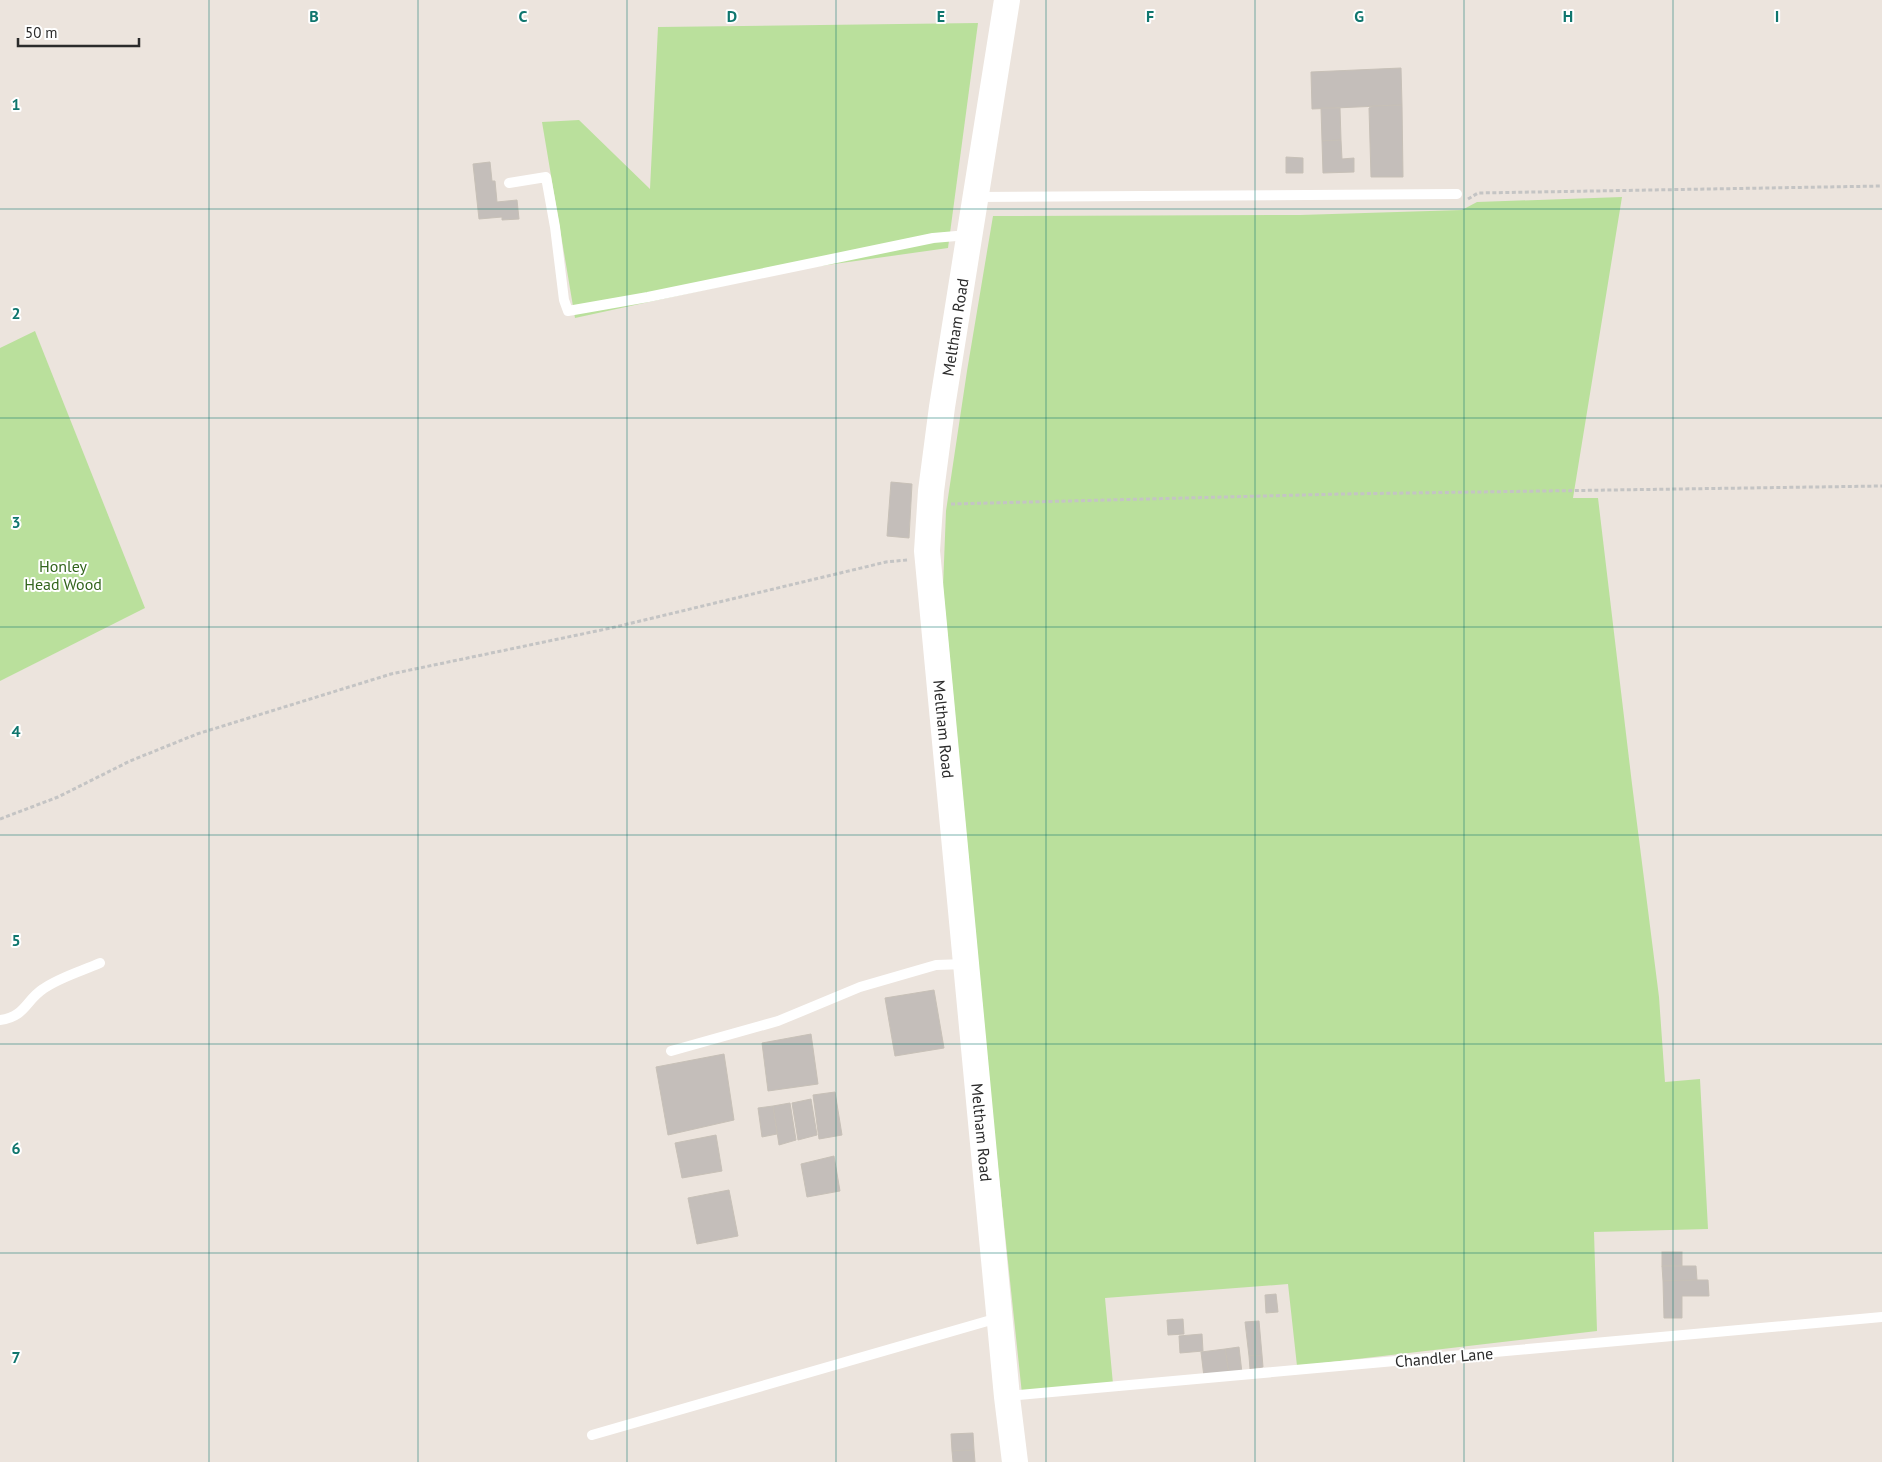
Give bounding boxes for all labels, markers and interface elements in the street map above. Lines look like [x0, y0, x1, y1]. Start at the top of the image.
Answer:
text: B [309, 6, 319, 26]
text: C [519, 6, 528, 26]
text: D [727, 6, 737, 26]
text: E [937, 6, 945, 26]
text: F [1146, 6, 1154, 26]
text: G [1354, 6, 1364, 26]
text: H [1563, 6, 1573, 26]
text: I [1775, 6, 1779, 26]
scale bar [18, 15, 139, 47]
text: 50 m [25, 23, 58, 42]
text: 1 [11, 94, 21, 114]
street label: Meltham Road [937, 277, 973, 377]
text: 2 [11, 303, 21, 323]
text: 3 [11, 512, 21, 532]
park label: Honley Head Wood [24, 556, 102, 594]
street label: Meltham Road [929, 679, 958, 779]
text: 4 [11, 721, 21, 741]
text: 5 [11, 930, 21, 950]
street label: Meltham Road [967, 1082, 997, 1183]
text: 6 [11, 1138, 21, 1158]
street label: Chandler Lane [1394, 1343, 1494, 1371]
text: 7 [11, 1347, 21, 1367]

